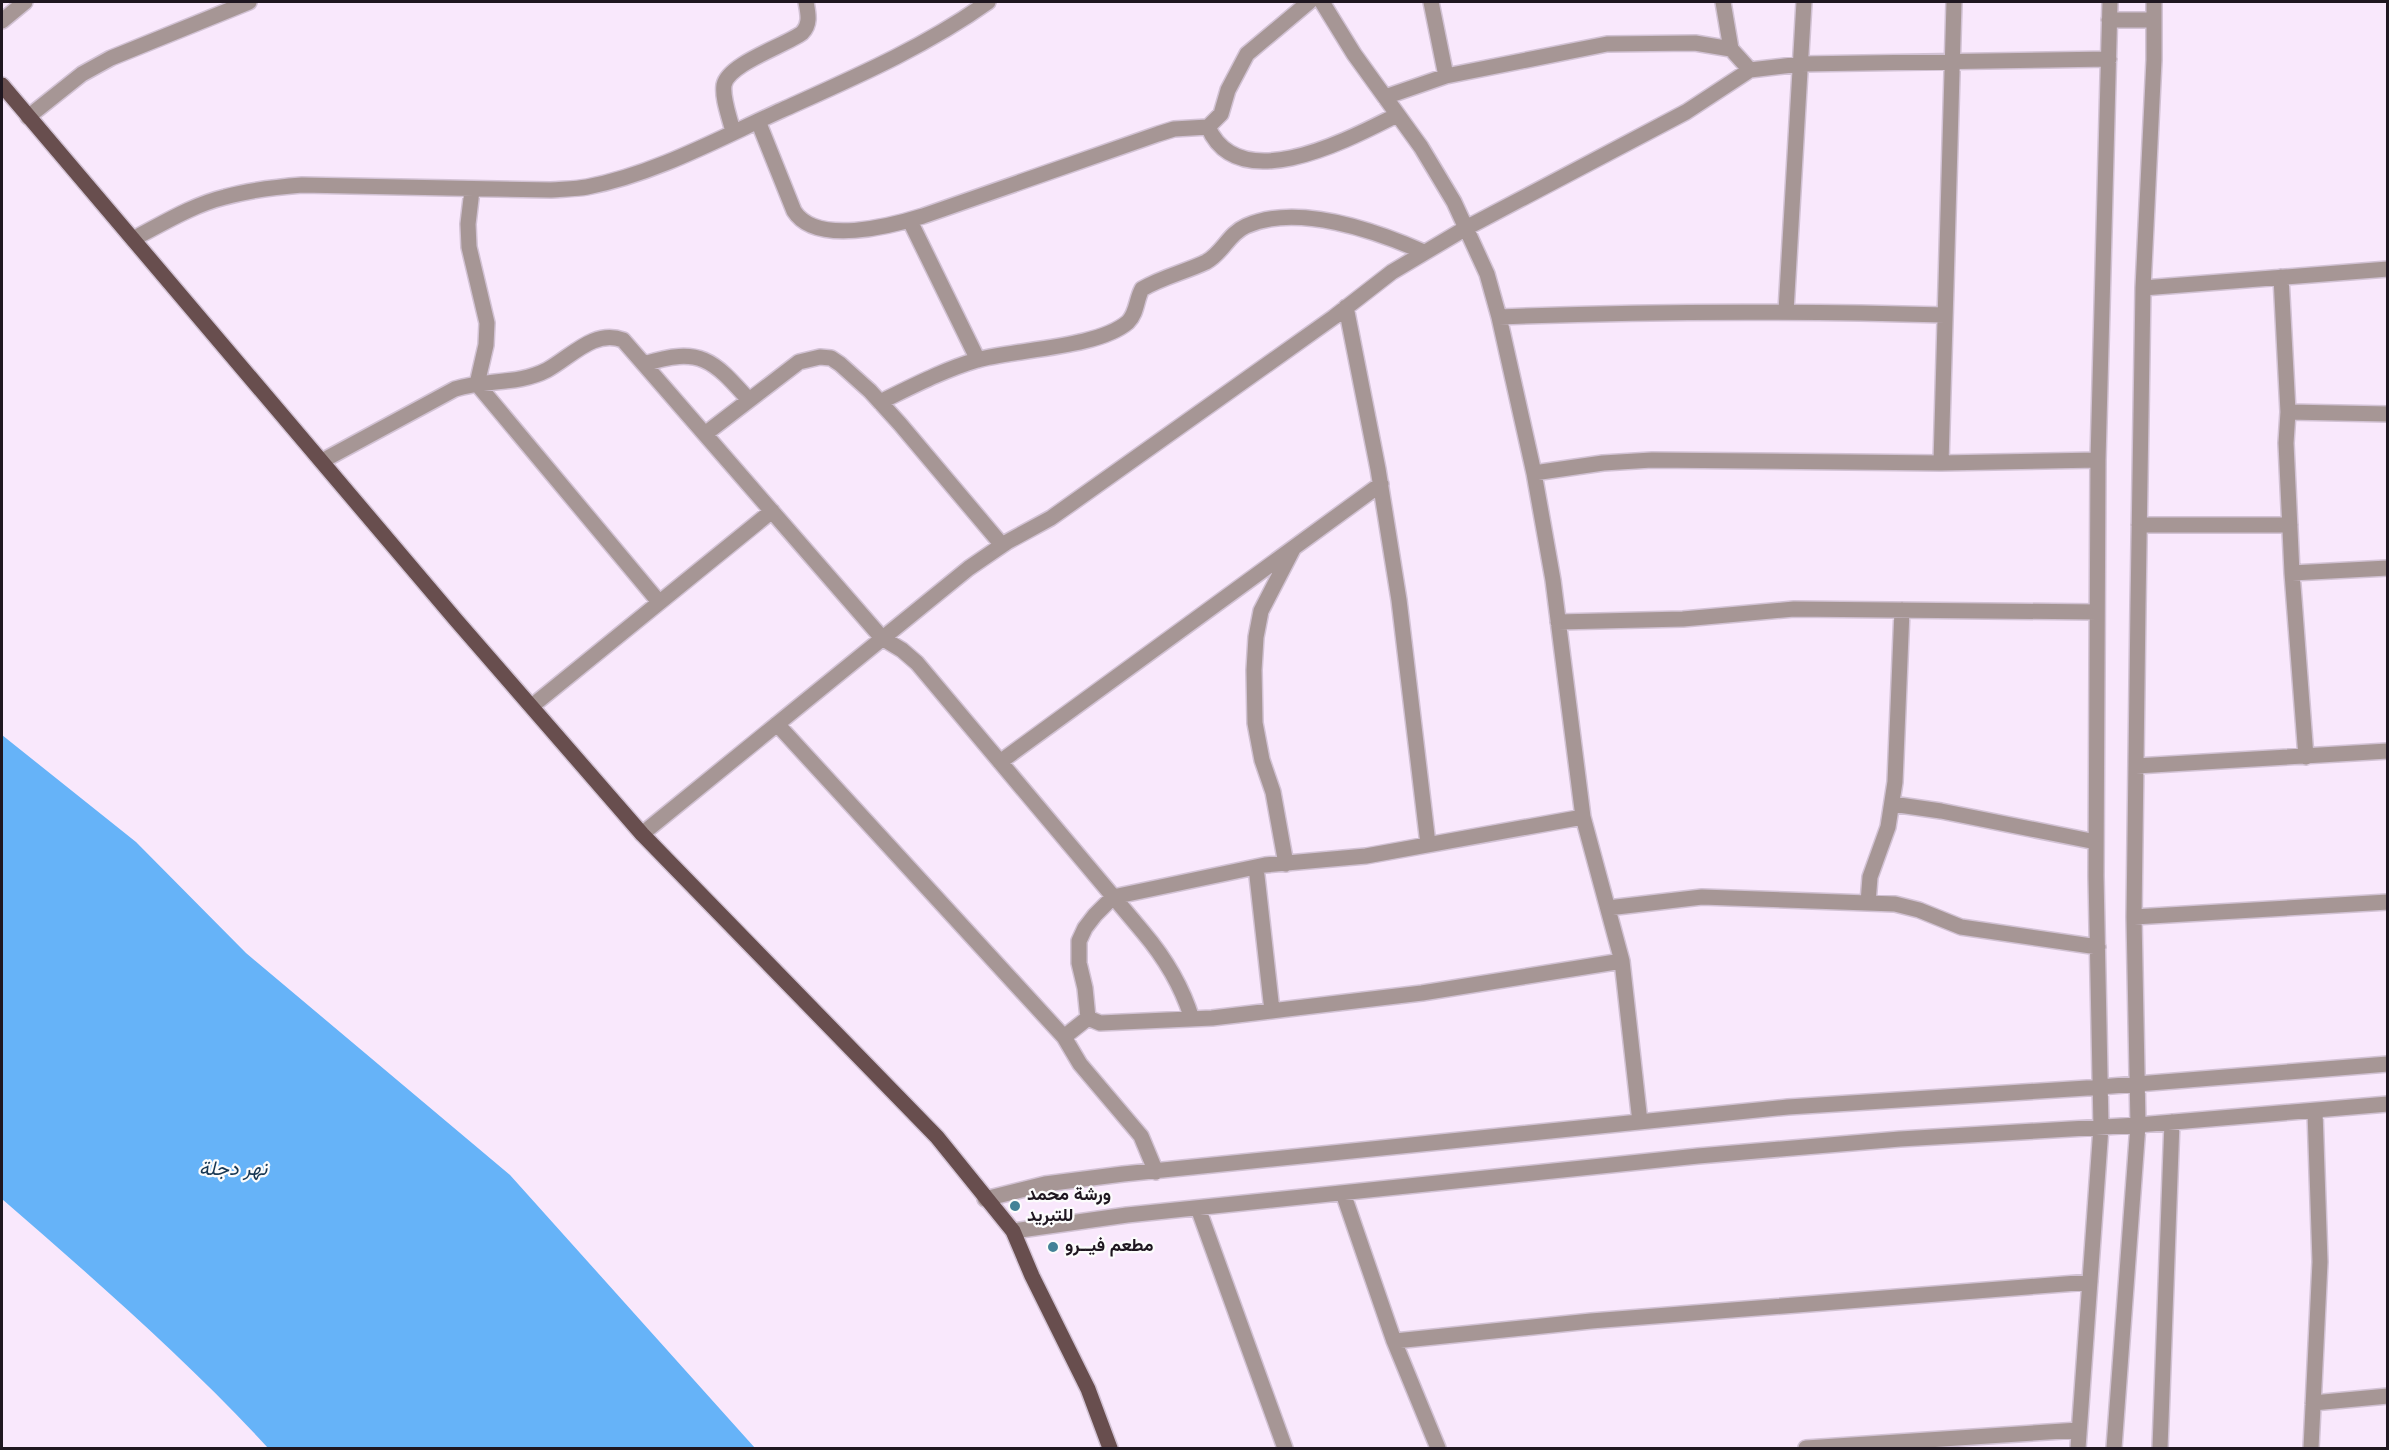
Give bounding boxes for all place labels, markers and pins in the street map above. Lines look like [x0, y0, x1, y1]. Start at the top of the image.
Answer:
place label: ورشة محمد للتبريد [1027, 1182, 1111, 1231]
marker: ورشة محمد للتبريد [1008, 1199, 1022, 1213]
place label: مطعم فيــرو [1065, 1233, 1154, 1261]
marker: مطعم فيــرو [1046, 1240, 1060, 1254]

